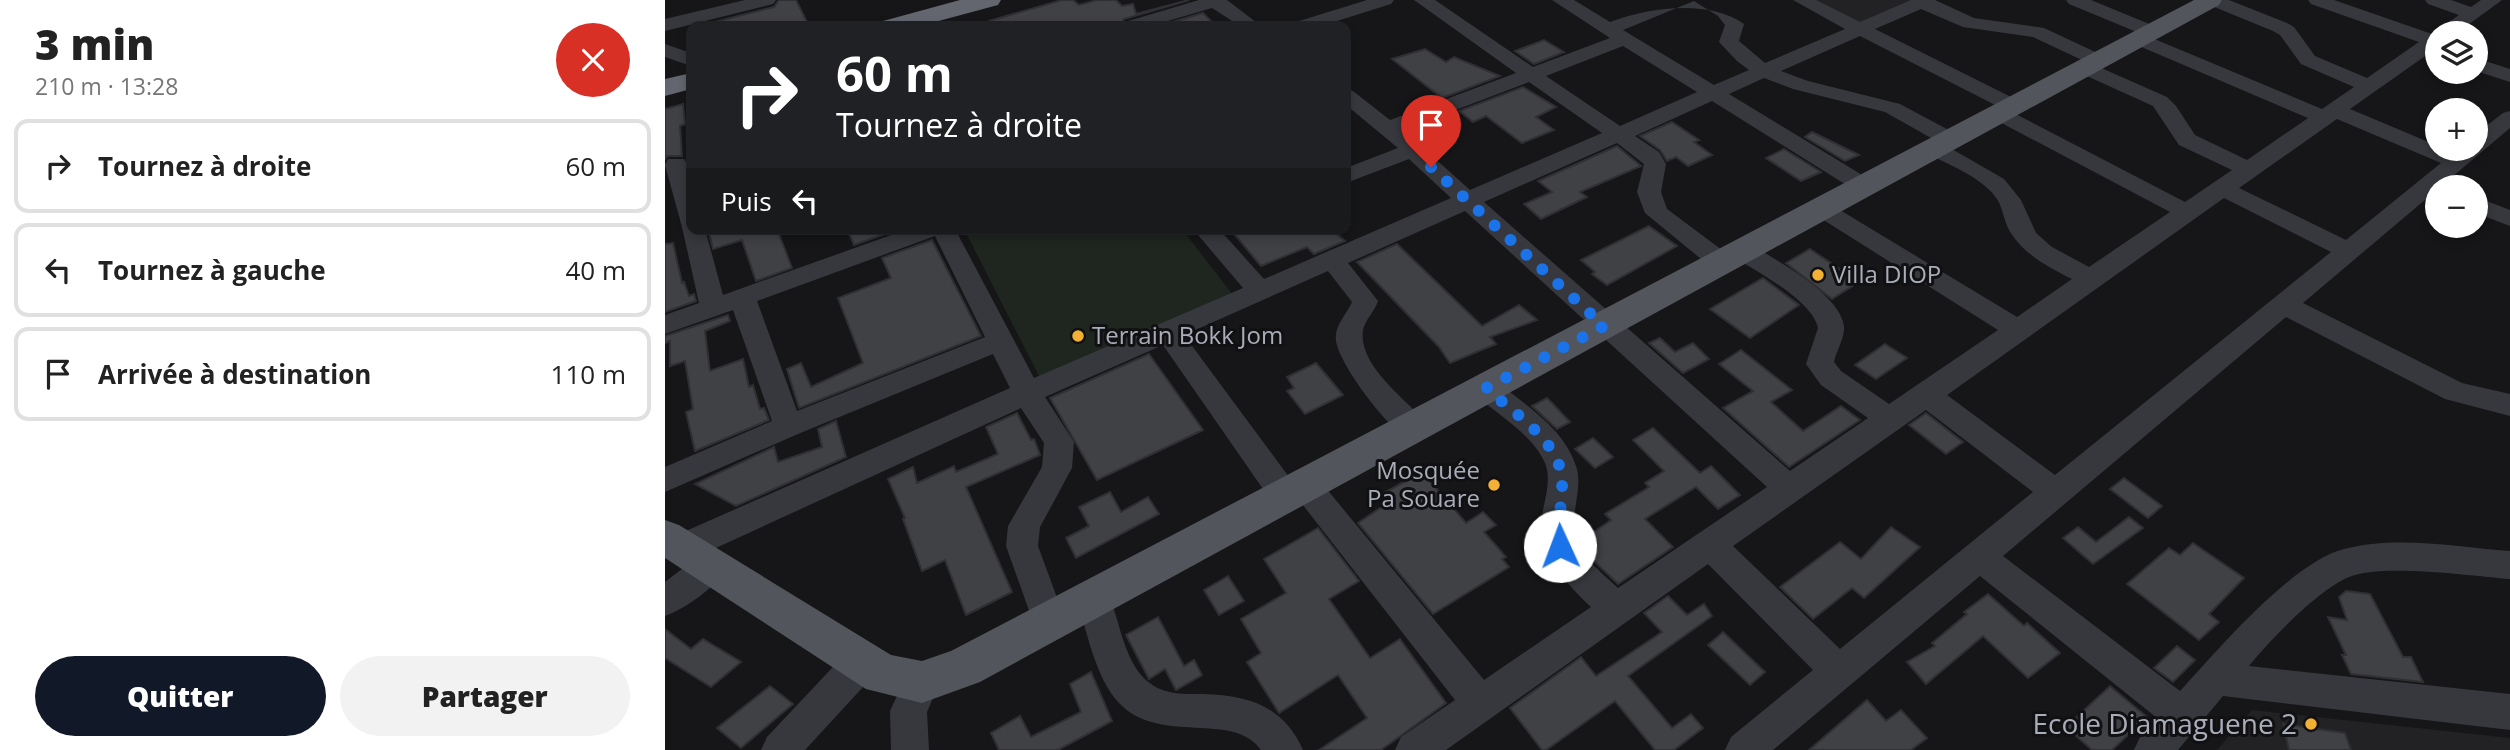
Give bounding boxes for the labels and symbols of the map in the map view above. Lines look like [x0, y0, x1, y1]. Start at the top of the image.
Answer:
pin [1401, 95, 1461, 167]
place label: Villa DIOP [1832, 257, 1941, 290]
marker: Villa DIOP [1810, 267, 1826, 283]
place label: Terrain Bokk Jom [1092, 318, 1283, 351]
marker: Terrain Bokk Jom [1070, 328, 1086, 344]
place label: Mosquée Pa Souare [1367, 453, 1480, 514]
marker: Mosquée Pa Souare [1486, 477, 1502, 493]
position arrow [1523, 509, 1597, 583]
place label: Ecole Diamaguene 2 [2032, 704, 2297, 742]
marker: Ecole Diamaguene 2 [2303, 716, 2319, 732]

